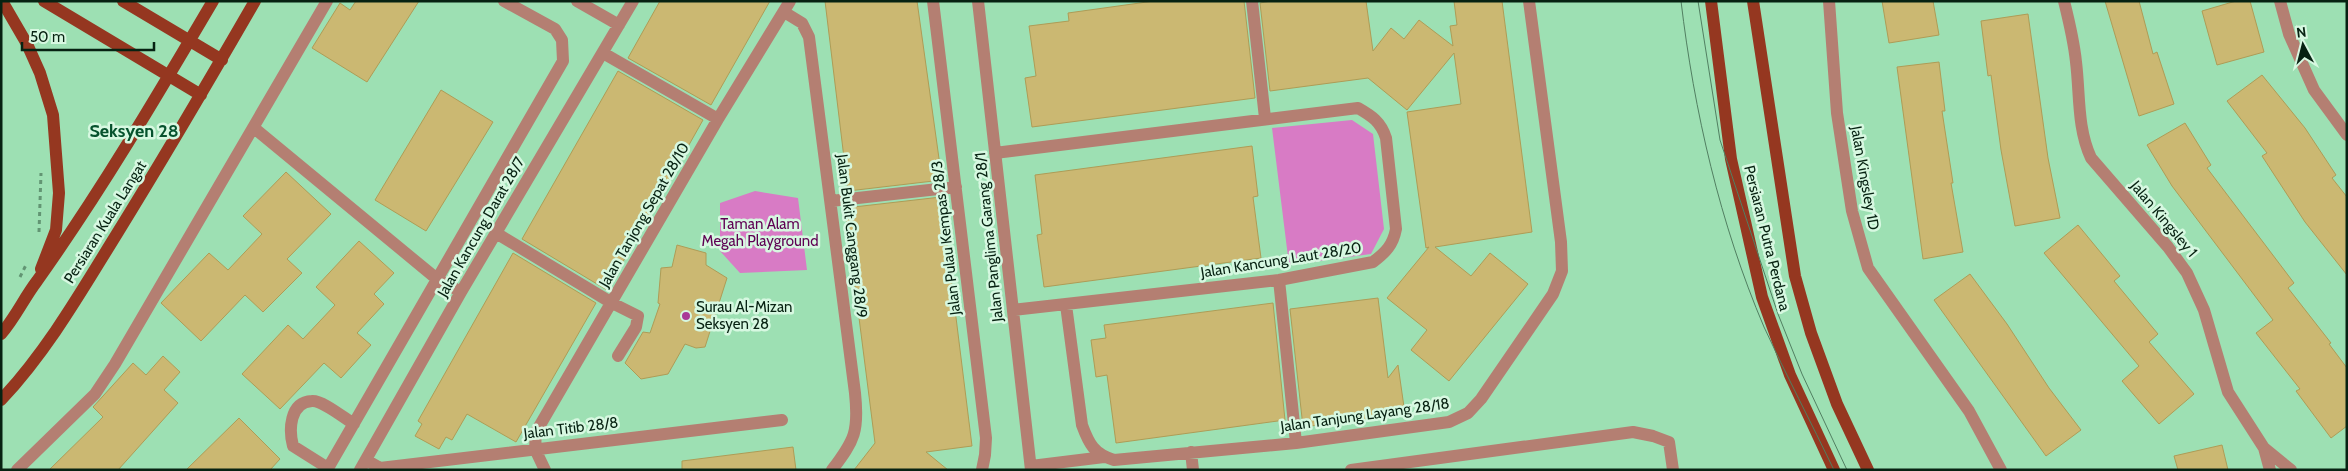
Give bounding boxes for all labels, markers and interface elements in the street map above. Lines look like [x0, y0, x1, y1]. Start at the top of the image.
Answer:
scale bar [22, 20, 155, 52]
north arrow [2278, 20, 2328, 70]
text: N [2295, 23, 2307, 42]
text: 50 m [30, 28, 65, 46]
district label: Seksyen 28 [89, 120, 179, 142]
street label: Jalan Kingsley 1D [1847, 124, 1883, 231]
street label: Jalan Tanjong Sepat 28/10 [595, 139, 693, 291]
street label: Jalan Panglima Garang 28/1 [971, 151, 1007, 324]
street label: Jalan Bukit Canggang 28/9 [833, 152, 871, 319]
street label: Jalan Kancung Darat 28/7 [433, 153, 529, 301]
street label: Persiaran Kuala Langat [60, 157, 150, 287]
street label: Jalan Pulau Kempas 28/3 [928, 160, 965, 317]
street label: Persiaran Putra Perdana [1740, 163, 1794, 313]
street label: Jalan Kingsley 1 [2126, 176, 2201, 261]
park label: Taman Alam Megah Playground [701, 215, 819, 250]
street label: Jalan Kancung Laut 28/20 [1198, 238, 1363, 282]
place label: Surau Al-Mizan Seksyen 28 [696, 298, 793, 333]
marker: Surau Al-Mizan Seksyen 28 [680, 310, 692, 322]
street label: Jalan Tanjung Layang 28/18 [1278, 394, 1451, 436]
street label: Jalan Titib 28/8 [522, 413, 619, 443]

